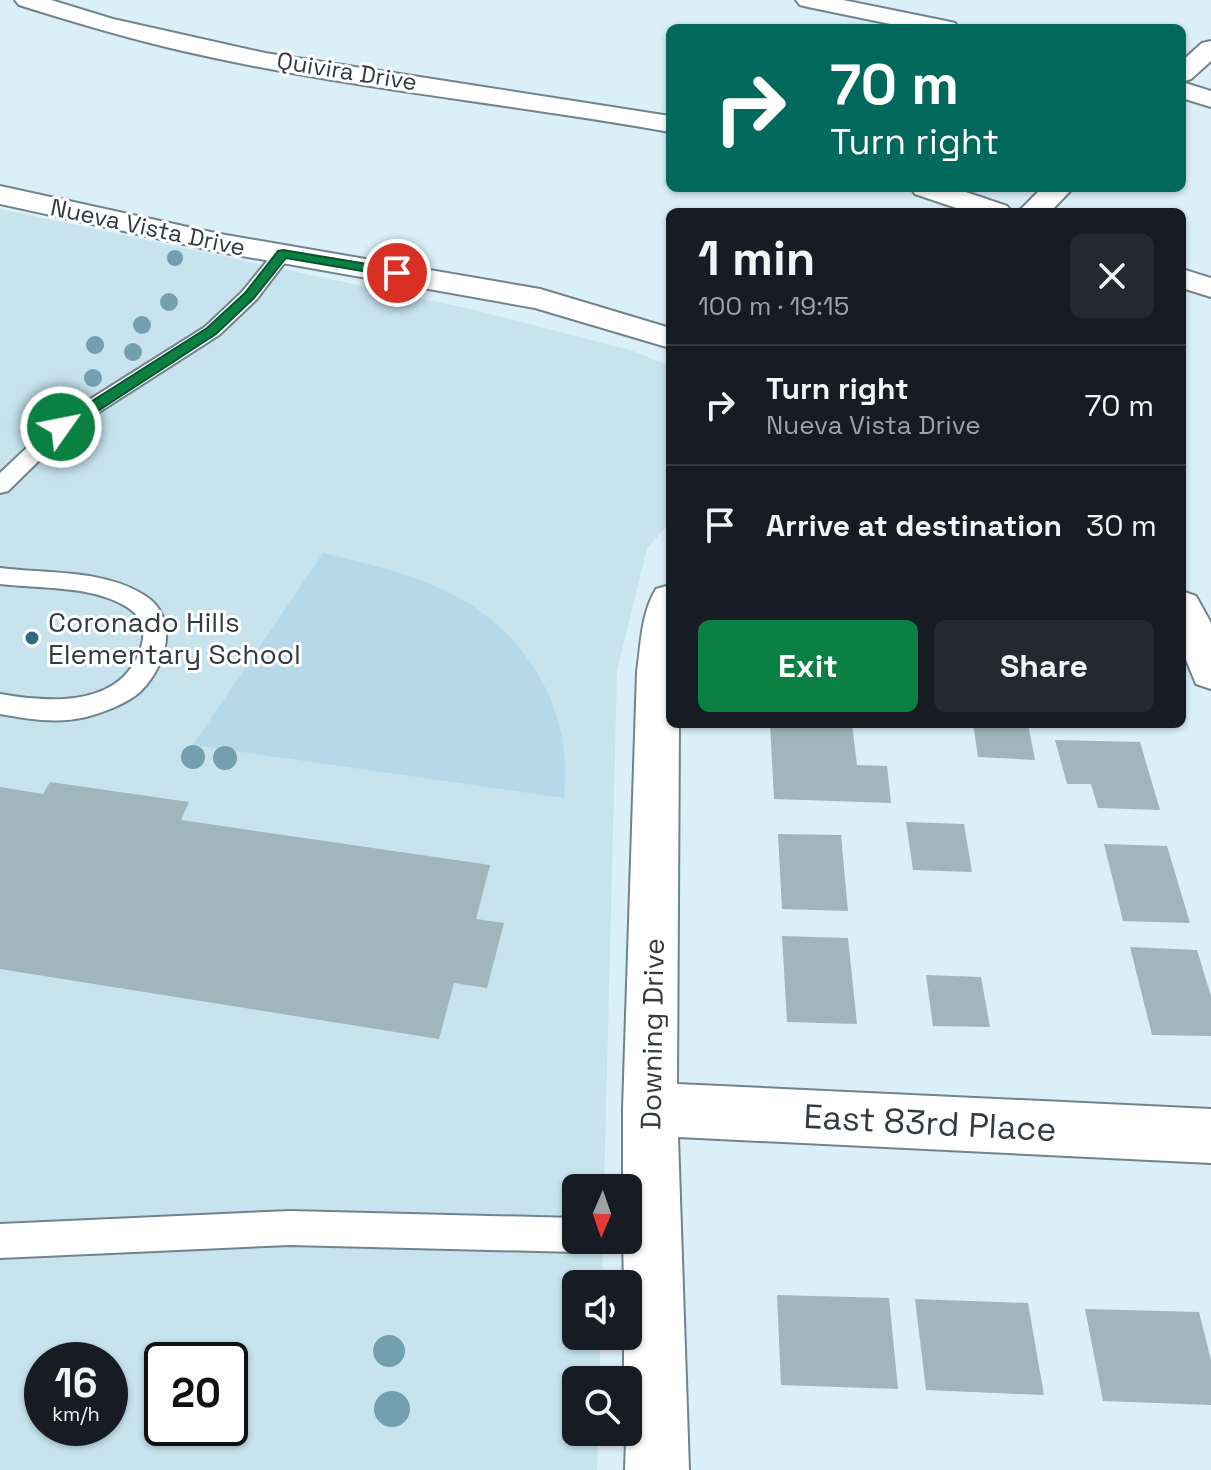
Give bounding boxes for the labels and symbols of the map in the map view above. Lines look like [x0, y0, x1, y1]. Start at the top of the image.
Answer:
street label: Quivira Drive [275, 45, 419, 97]
street label: Nueva Vista Drive [48, 191, 248, 263]
pin [363, 239, 431, 307]
position arrow [19, 385, 103, 469]
place label: Coronado Hills Elementary School [48, 604, 301, 672]
marker: Coronado Hills Elementary School [23, 629, 41, 647]
street label: Downing Drive [632, 938, 672, 1130]
street label: East 83rd Place [802, 1095, 1058, 1151]
north arrow [562, 1174, 642, 1254]
speed limit sign: 20 [144, 1342, 248, 1446]

